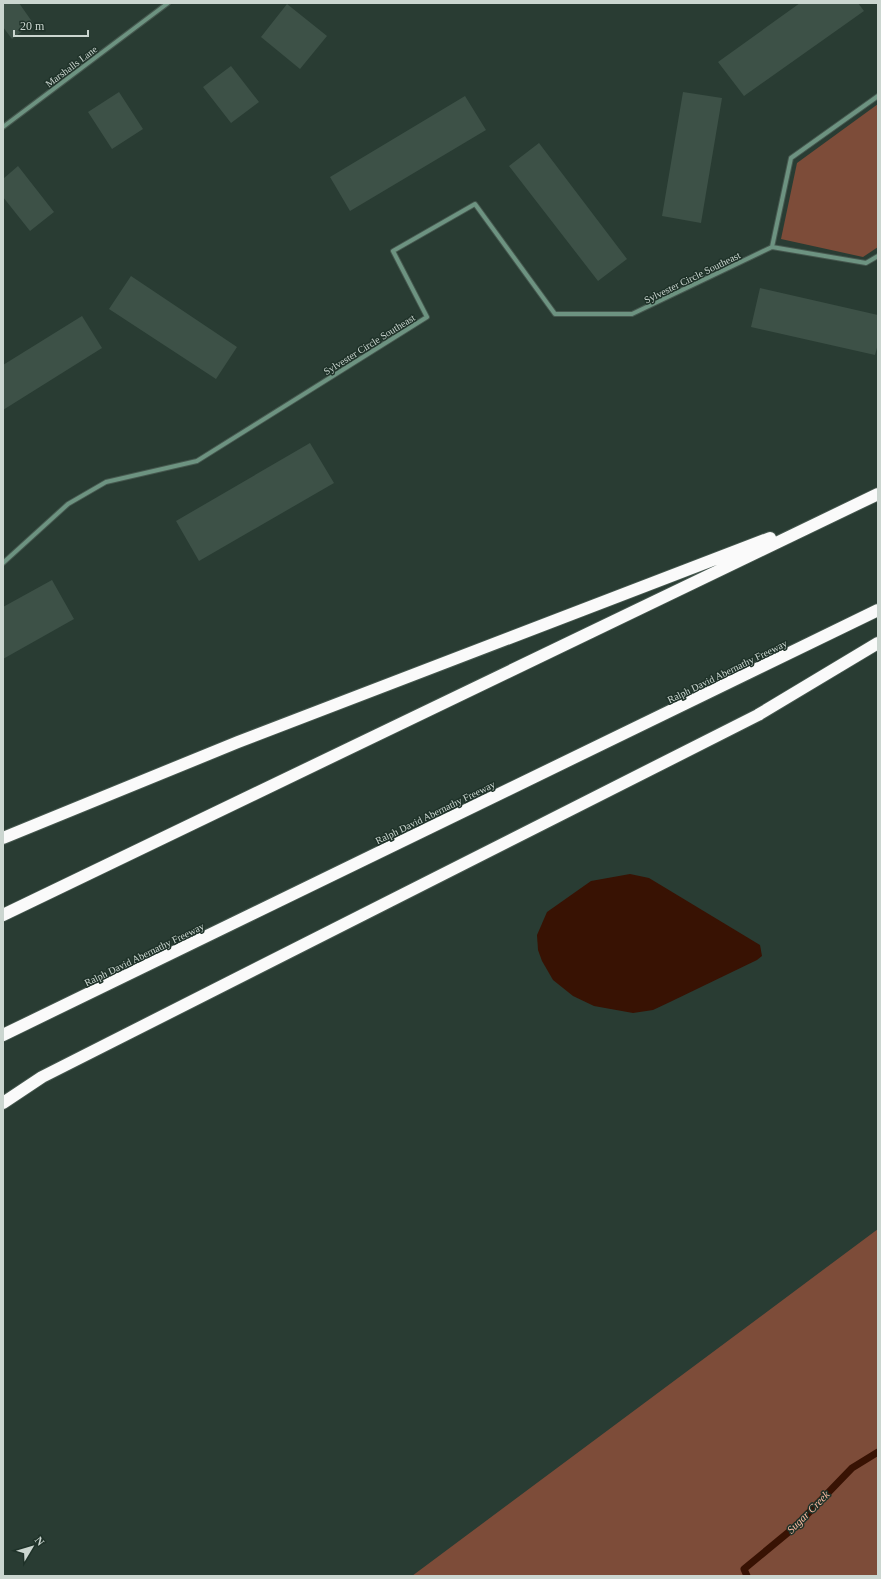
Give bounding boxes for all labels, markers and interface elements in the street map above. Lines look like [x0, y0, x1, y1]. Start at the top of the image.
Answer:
scale bar [14, 12, 88, 38]
text: 20 m [20, 19, 45, 33]
street label: Marshalls Lane [43, 43, 100, 89]
street label: Sylvester Circle Southeast [642, 249, 742, 306]
street label: Sylvester Circle Southeast [322, 312, 417, 377]
street label: Ralph David Abernathy Freeway [666, 638, 789, 705]
street label: Ralph David Abernathy Freeway [374, 779, 497, 846]
street label: Ralph David Abernathy Freeway [83, 921, 206, 988]
water label: Sugar Creek [784, 1488, 832, 1536]
north arrow [12, 1527, 52, 1567]
text: N [33, 1534, 47, 1548]

